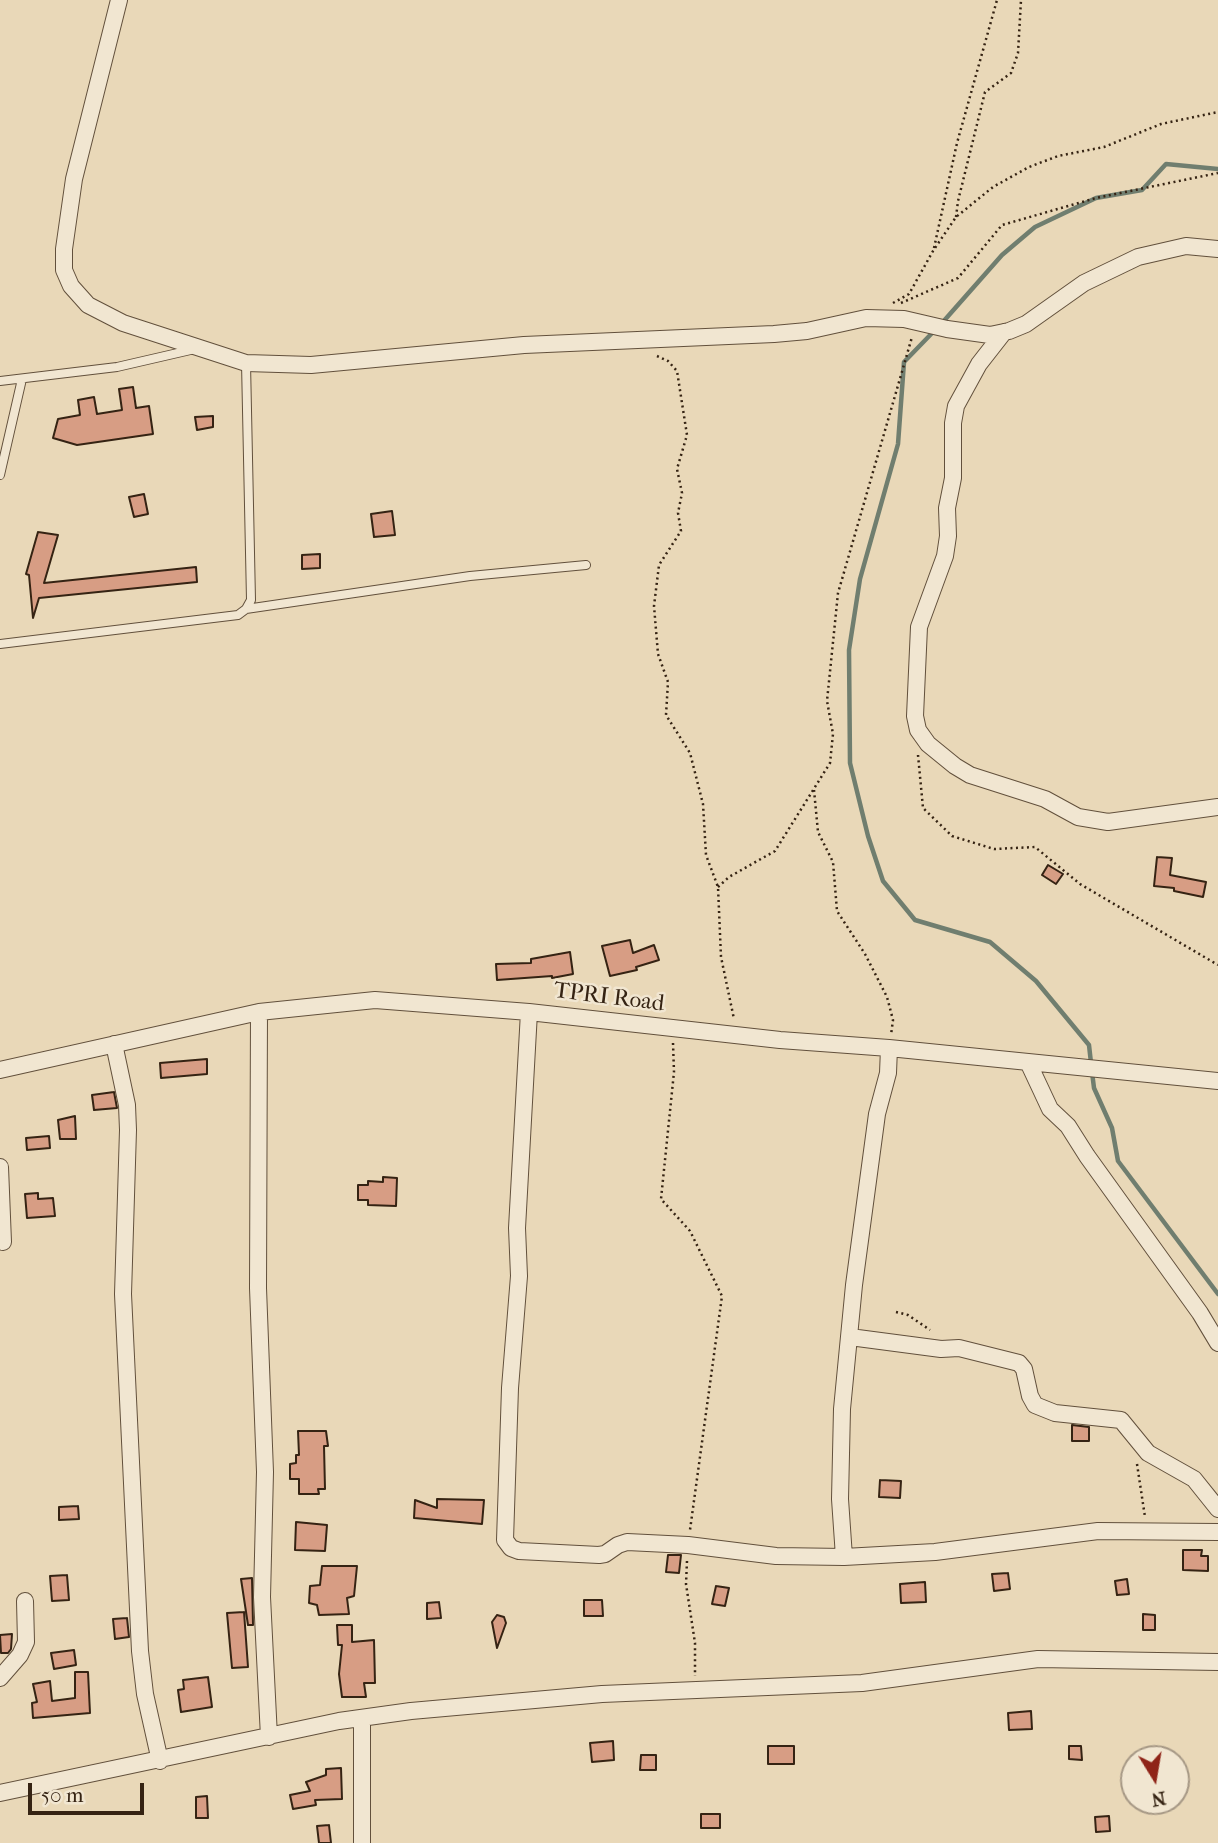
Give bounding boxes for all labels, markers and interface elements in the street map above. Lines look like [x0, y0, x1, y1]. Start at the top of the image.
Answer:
street label: TPRI Road [552, 978, 666, 1018]
north arrow [1120, 1745, 1190, 1815]
scale bar [32, 1770, 147, 1814]
text: 50 m [41, 1783, 84, 1807]
text: N [1149, 1786, 1168, 1811]

